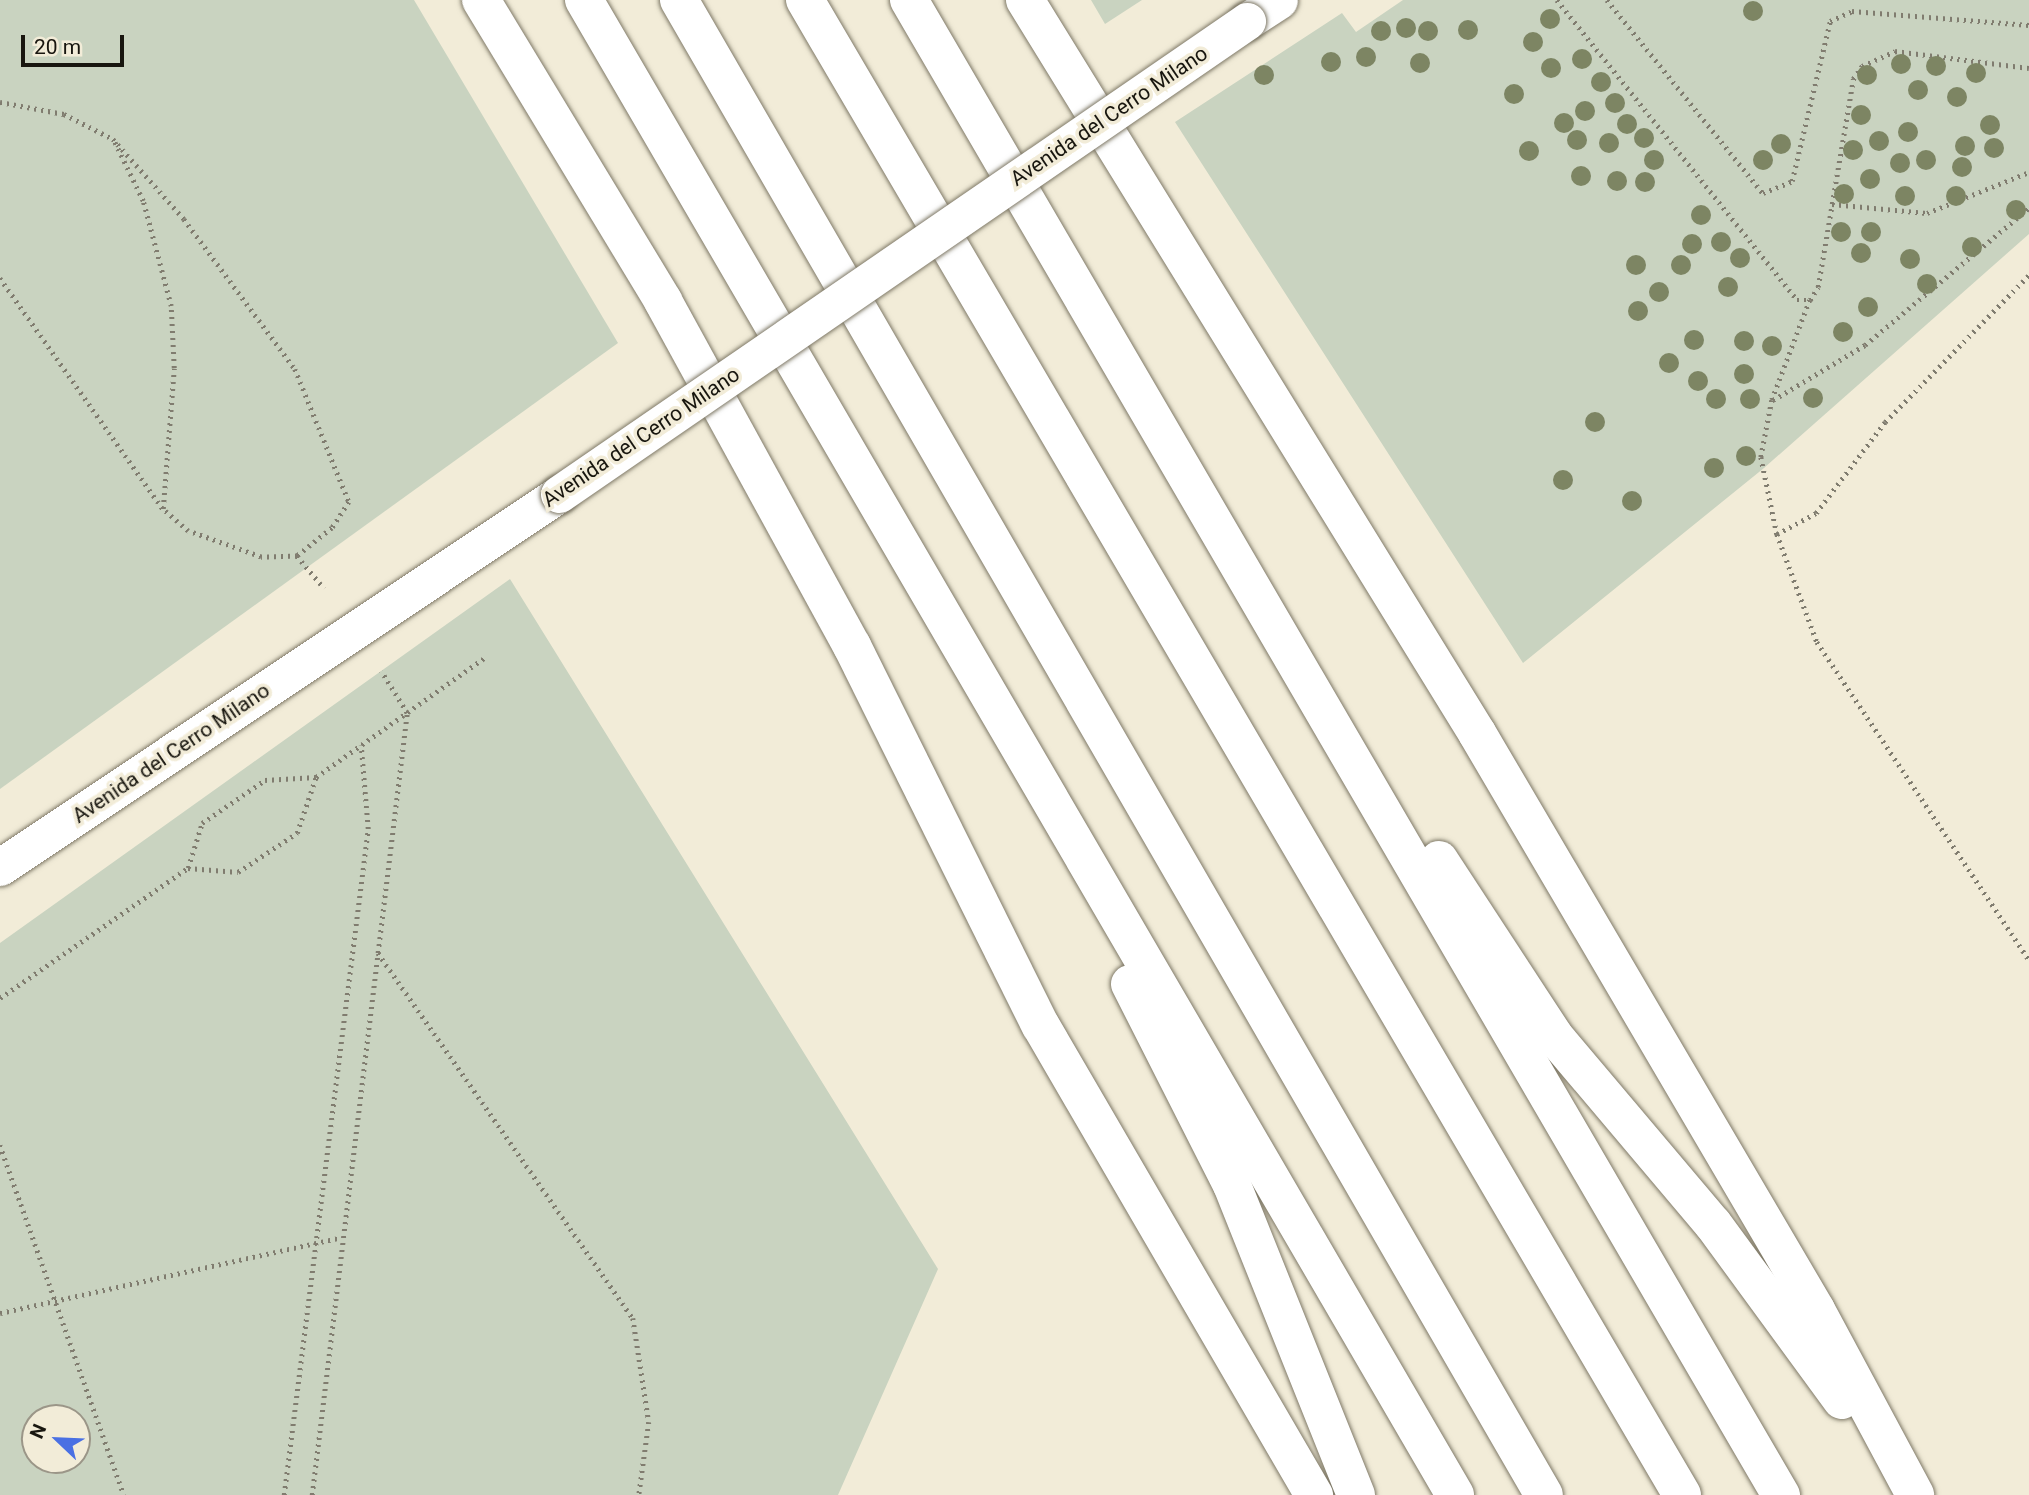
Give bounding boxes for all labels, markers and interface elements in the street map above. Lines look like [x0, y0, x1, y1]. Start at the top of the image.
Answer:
scale bar [24, 21, 128, 65]
text: 20 m [34, 35, 81, 59]
street label: Avenida del Cerro Milano [1006, 41, 1212, 191]
street label: Avenida del Cerro Milano [538, 362, 744, 512]
street label: Avenida del Cerro Milano [68, 678, 274, 828]
north arrow [21, 1404, 91, 1474]
text: N [25, 1421, 51, 1442]

